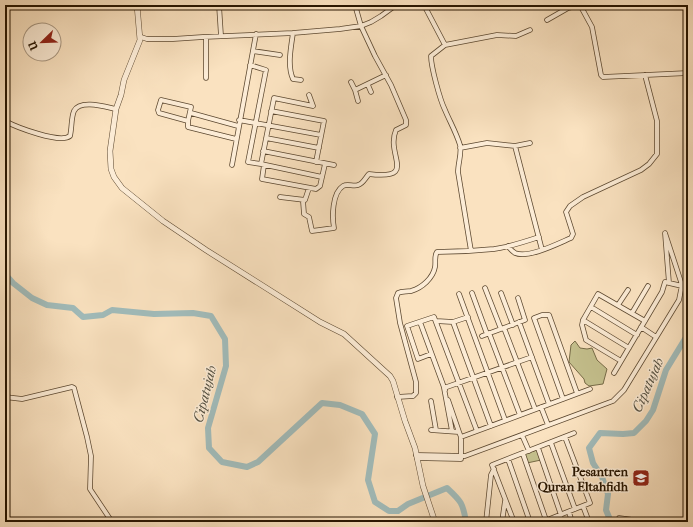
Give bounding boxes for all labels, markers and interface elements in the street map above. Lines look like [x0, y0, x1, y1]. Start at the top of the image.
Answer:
north arrow [22, 22, 62, 62]
text: U [25, 39, 41, 53]
water label: Cipatujah [628, 355, 668, 415]
water label: Cipatujah [190, 364, 220, 424]
place label: Pesantren Quran Eltahfidh [538, 464, 629, 494]
school or university icon: Pesantren Quran Eltahfidh [631, 468, 651, 488]

